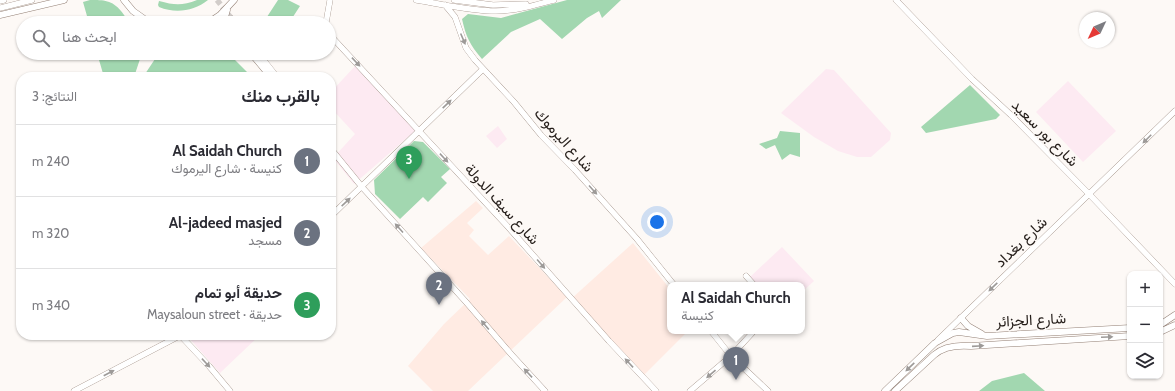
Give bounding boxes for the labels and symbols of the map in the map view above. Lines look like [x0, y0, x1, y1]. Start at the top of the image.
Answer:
north arrow [1079, 12, 1115, 48]
one-way arrow [459, 33, 466, 45]
one-way arrow [351, 57, 360, 68]
street label: شارع بور سعيد [1006, 96, 1082, 172]
one-way arrow [442, 99, 452, 109]
street label: شارع اليرموك [529, 104, 597, 177]
one-way arrow [1142, 134, 1152, 144]
pin: 3 [396, 146, 422, 179]
one-way arrow [439, 153, 448, 162]
street label: شارع سيف الدولة [459, 160, 543, 250]
one-way arrow [588, 185, 597, 195]
one-way arrow [341, 197, 351, 206]
your location [647, 212, 667, 232]
street label: شارع بغداد [991, 213, 1052, 273]
one-way arrow [394, 223, 403, 233]
one-way arrow [536, 259, 545, 270]
pin: 2 [426, 272, 452, 305]
one-way arrow [988, 282, 998, 292]
street label: شارع الجزائر [994, 309, 1067, 333]
one-way arrow [481, 319, 490, 330]
one-way arrow [1101, 334, 1114, 340]
one-way arrow [972, 342, 984, 349]
pin: 1 [723, 347, 749, 380]
one-way arrow [201, 358, 210, 367]
one-way arrow [625, 358, 634, 368]
one-way arrow [905, 362, 915, 372]
one-way arrow [523, 368, 533, 378]
one-way arrow [706, 369, 716, 379]
one-way arrow [103, 370, 115, 377]

